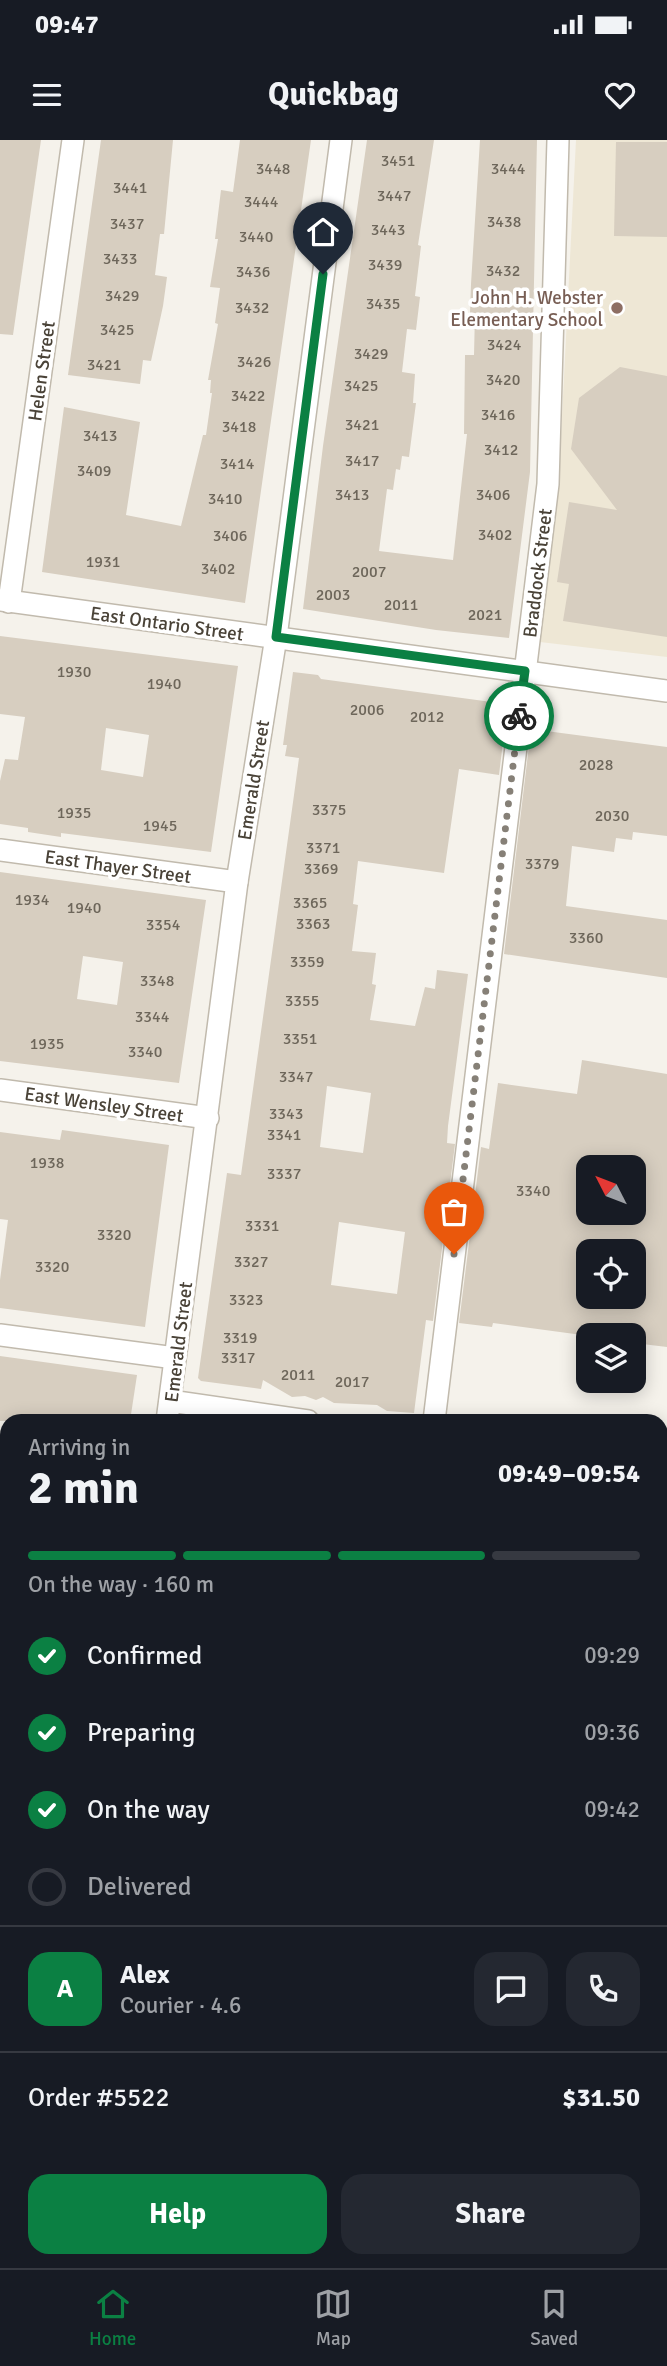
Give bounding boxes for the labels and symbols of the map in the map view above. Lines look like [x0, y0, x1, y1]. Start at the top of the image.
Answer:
house number: 3451 [381, 151, 415, 171]
house number: 3448 [256, 159, 290, 179]
house number: 3444 [491, 159, 526, 179]
house number: 3441 [113, 178, 147, 198]
house number: 3447 [377, 186, 411, 206]
house number: 3444 [244, 192, 279, 212]
pin [293, 202, 353, 274]
house number: 3438 [487, 212, 521, 232]
house number: 3437 [110, 214, 144, 234]
house number: 3443 [371, 220, 405, 240]
house number: 3440 [239, 227, 273, 247]
house number: 3433 [103, 249, 137, 269]
house number: 3439 [368, 255, 402, 275]
house number: 3432 [486, 261, 520, 281]
house number: 3436 [236, 262, 270, 282]
house number: 3429 [105, 286, 139, 306]
place label: John H. Webster Elementary School [450, 286, 603, 332]
house number: 3435 [366, 294, 400, 314]
house number: 3432 [235, 298, 269, 318]
marker: John H. Webster Elementary School [609, 300, 625, 316]
street label: Helen Street [23, 319, 61, 423]
house number: 3425 [100, 320, 134, 340]
house number: 3424 [487, 335, 522, 355]
house number: 3429 [354, 344, 388, 364]
house number: 3426 [237, 352, 271, 372]
house number: 3421 [87, 355, 121, 375]
house number: 3420 [486, 370, 520, 390]
house number: 3425 [344, 376, 378, 396]
house number: 3422 [231, 386, 265, 406]
house number: 3416 [481, 405, 515, 425]
house number: 3421 [345, 415, 379, 435]
house number: 3418 [222, 417, 256, 437]
house number: 3413 [83, 426, 117, 446]
house number: 3412 [484, 440, 518, 460]
house number: 3417 [345, 451, 379, 471]
house number: 3414 [220, 454, 255, 474]
house number: 3409 [77, 461, 111, 481]
house number: 3413 [335, 485, 369, 505]
house number: 3406 [476, 485, 510, 505]
house number: 3410 [208, 489, 242, 509]
street label: Braddock Street [518, 507, 558, 639]
house number: 3402 [478, 525, 512, 545]
house number: 3406 [213, 526, 247, 546]
house number: 1931 [86, 552, 120, 572]
house number: 3402 [201, 559, 235, 579]
house number: 2007 [352, 562, 386, 582]
house number: 2003 [316, 585, 350, 605]
house number: 2011 [384, 595, 418, 615]
street label: East Ontario Street [89, 601, 245, 647]
house number: 2021 [468, 605, 502, 625]
house number: 1930 [57, 662, 91, 682]
house number: 1940 [147, 674, 181, 694]
courier [484, 681, 554, 751]
house number: 2006 [350, 700, 384, 720]
house number: 2012 [410, 707, 444, 727]
street label: Emerald Street [233, 718, 275, 842]
house number: 2028 [579, 755, 613, 775]
house number: 3375 [312, 800, 346, 820]
house number: 1935 [57, 803, 91, 823]
house number: 2030 [595, 806, 629, 826]
house number: 1945 [143, 816, 177, 836]
house number: 3371 [306, 838, 340, 858]
street label: East Thayer Street [43, 845, 193, 889]
house number: 3379 [525, 854, 559, 874]
house number: 3369 [304, 859, 338, 879]
house number: 1934 [15, 890, 50, 910]
house number: 3365 [293, 893, 327, 913]
house number: 1940 [67, 898, 101, 918]
house number: 3363 [296, 914, 330, 934]
house number: 3354 [146, 915, 181, 935]
house number: 3360 [569, 928, 603, 948]
house number: 3359 [290, 952, 324, 972]
house number: 3348 [140, 971, 174, 991]
house number: 3355 [285, 991, 319, 1011]
house number: 3344 [135, 1007, 170, 1027]
house number: 3351 [283, 1029, 317, 1049]
house number: 1935 [30, 1034, 64, 1054]
house number: 3340 [128, 1042, 162, 1062]
house number: 3347 [279, 1067, 313, 1087]
street label: East Wensley Street [23, 1082, 185, 1128]
house number: 3343 [269, 1104, 303, 1124]
house number: 3341 [267, 1125, 301, 1145]
house number: 1938 [30, 1153, 64, 1173]
north arrow [576, 1155, 646, 1225]
house number: 3337 [267, 1164, 301, 1184]
house number: 3340 [516, 1181, 550, 1201]
pin [424, 1182, 484, 1254]
house number: 3331 [245, 1216, 279, 1236]
house number: 3320 [97, 1225, 131, 1245]
house number: 3327 [234, 1252, 268, 1272]
house number: 3320 [35, 1257, 69, 1277]
street label: Emerald Street [160, 1280, 198, 1404]
house number: 3323 [229, 1290, 263, 1310]
house number: 3319 [223, 1328, 257, 1348]
house number: 3317 [221, 1348, 255, 1368]
house number: 2011 [281, 1365, 315, 1385]
house number: 2017 [335, 1372, 369, 1392]

